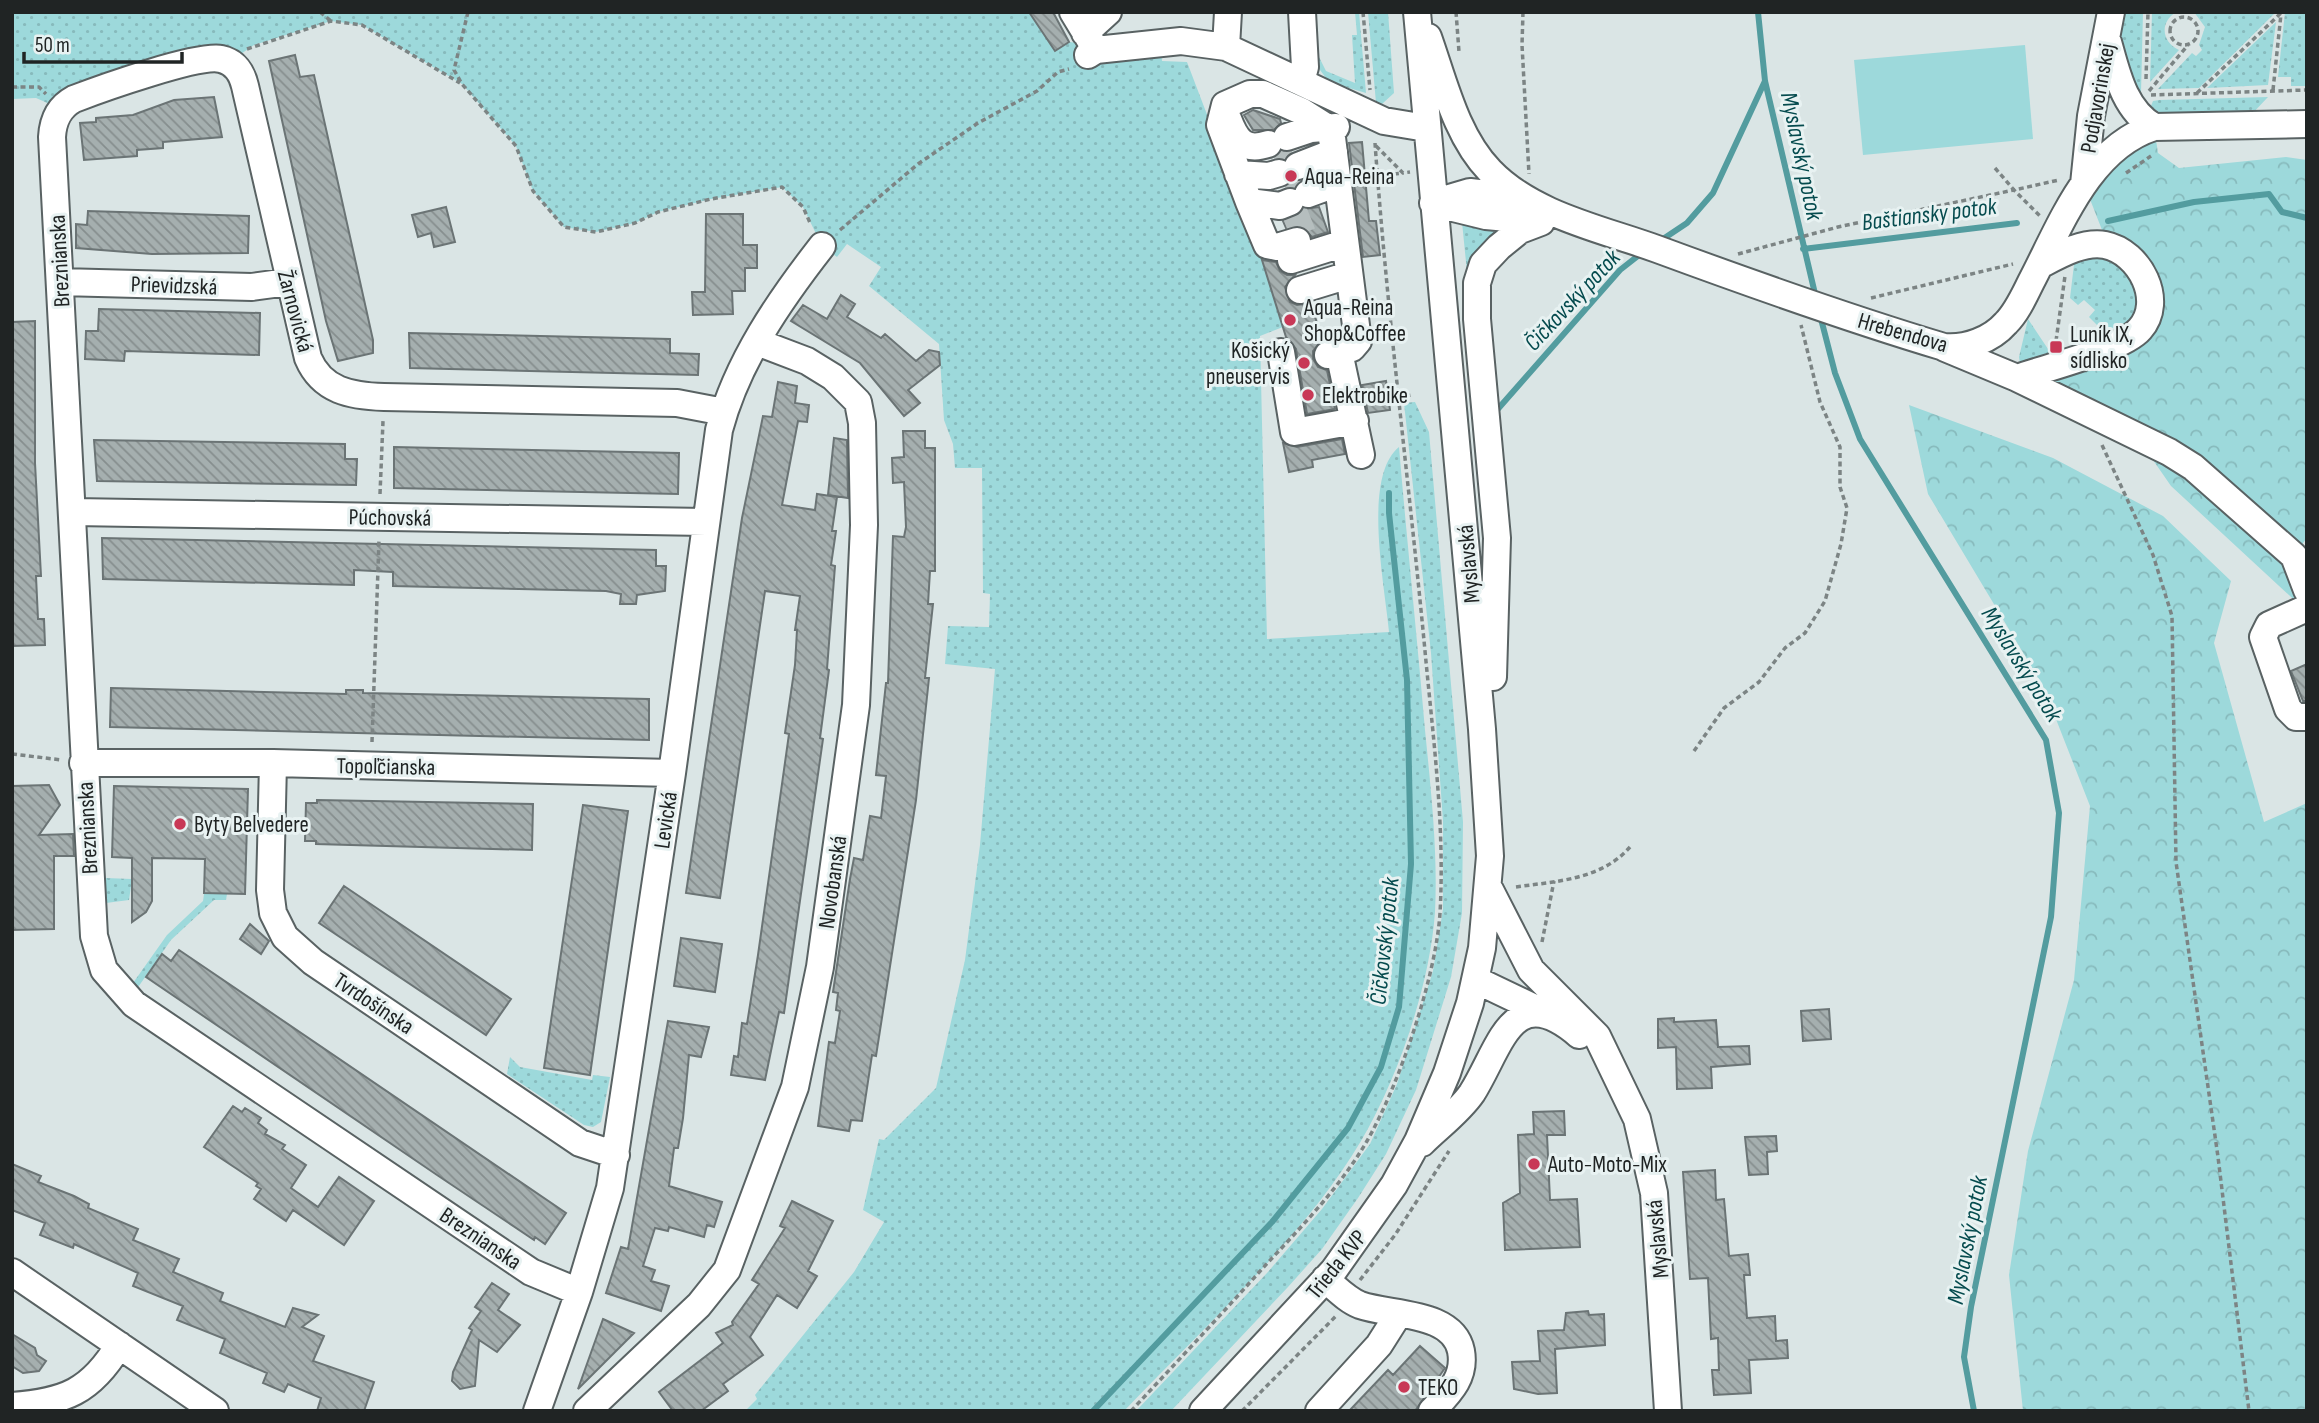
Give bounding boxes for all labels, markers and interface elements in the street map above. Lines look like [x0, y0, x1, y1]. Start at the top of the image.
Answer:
scale bar [24, 21, 182, 65]
text: 50 m [35, 33, 70, 58]
street label: Podjavorinskej [2075, 41, 2121, 155]
water label: Myslavský potok [1774, 89, 1829, 224]
place label: Aqua-Reina [1304, 163, 1394, 191]
marker: Aqua-Reina [1283, 168, 1299, 184]
water label: Baštiansky potok [1860, 192, 1999, 237]
street label: Breznianska [44, 214, 76, 308]
water label: Čičkovský potok [1518, 243, 1627, 357]
street label: Žarnovická [271, 267, 319, 355]
street label: Prievidzská [130, 270, 218, 302]
place label: Aqua-Reina Shop&Coffee [1303, 294, 1406, 348]
street label: Hrebendova [1855, 307, 1951, 359]
marker: Aqua-Reina Shop&Coffee [1282, 312, 1298, 328]
place label: Luník IX, sídlisko [2070, 321, 2133, 375]
place label: Košický pneuservis [1206, 337, 1290, 391]
marker: Luník IX, sídlisko [2048, 339, 2064, 355]
marker: Košický pneuservis [1296, 355, 1312, 371]
place label: Elektrobike [1322, 382, 1408, 410]
marker: Elektrobike [1300, 387, 1316, 403]
street label: Púchovská [348, 503, 431, 533]
street label: Myslavská [1452, 524, 1486, 604]
water label: Myslavský potok [1975, 601, 2069, 728]
street label: Topoľčianska [336, 752, 436, 782]
street label: Breznianska [72, 781, 104, 875]
street label: Levická [648, 790, 684, 850]
place label: Byty Belvedere [194, 811, 309, 839]
marker: Byty Belvedere [172, 816, 188, 832]
street label: Novobanská [813, 834, 853, 930]
water label: Čičkovský potok [1363, 875, 1406, 1006]
street label: Tvrdošínska [328, 967, 419, 1041]
place label: Auto-Moto-Mix [1547, 1151, 1667, 1179]
marker: Auto-Moto-Mix [1526, 1156, 1542, 1172]
water label: Myslavský potok [1941, 1172, 1994, 1307]
street label: Myslavská [1641, 1199, 1675, 1279]
street label: Breznianska [434, 1201, 527, 1276]
street label: Trieda KVP [1301, 1224, 1373, 1305]
place label: TEKO [1418, 1374, 1458, 1402]
marker: TEKO [1396, 1379, 1412, 1395]

